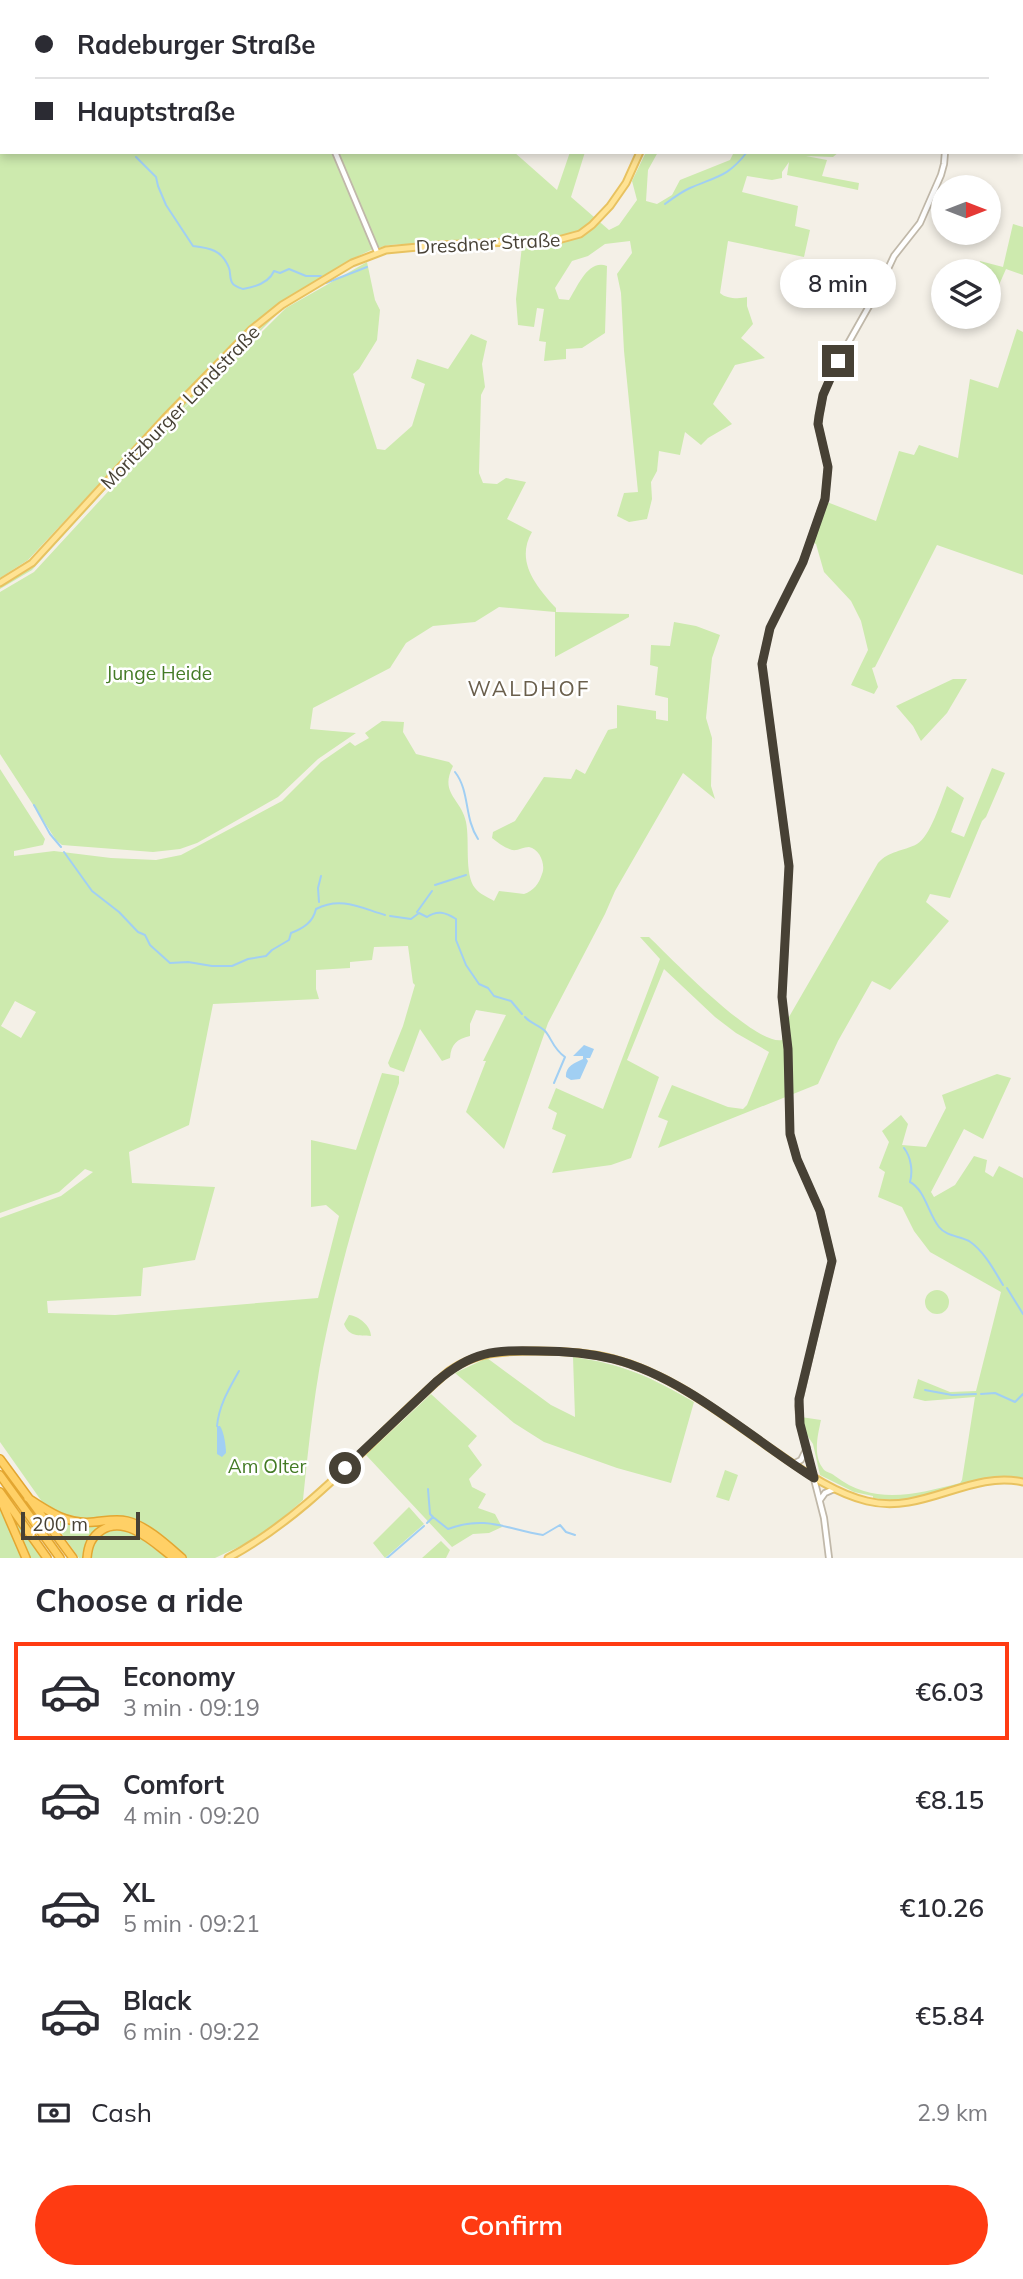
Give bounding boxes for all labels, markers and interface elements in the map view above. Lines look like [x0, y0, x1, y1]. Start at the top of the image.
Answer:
text: Radeburger Straße [77, 28, 315, 61]
text: Hauptstraße [77, 95, 235, 128]
north arrow [931, 175, 1001, 245]
map controls [931, 175, 1001, 329]
street label: Dresdner Straße [415, 227, 561, 259]
button: layers [931, 259, 1001, 329]
callout: 8 min [780, 260, 896, 308]
text: 8 min [808, 269, 868, 298]
street label: Moritzburger Landstraße [95, 320, 265, 494]
route end [822, 345, 854, 377]
park label: Junge Heide [106, 661, 212, 685]
district label: WALDHOF [468, 675, 590, 701]
route start [329, 1452, 361, 1484]
park label: Am Olter [228, 1454, 306, 1478]
scale bar [21, 1509, 140, 1541]
text: 200 m [32, 1512, 88, 1536]
text: Choose a ride [35, 1580, 243, 1620]
icon: car [39, 1660, 102, 1723]
text: Economy [123, 1660, 235, 1693]
text: €6.03 [915, 1675, 984, 1708]
text: 3 min · 09:19 [123, 1693, 260, 1722]
icon: car [39, 1768, 102, 1831]
text: Comfort [123, 1768, 224, 1801]
text: €8.15 [915, 1783, 984, 1816]
text: 4 min · 09:20 [123, 1801, 260, 1830]
icon: car [39, 1876, 102, 1939]
text: XL [123, 1876, 155, 1909]
text: €10.26 [900, 1891, 984, 1924]
text: 5 min · 09:21 [123, 1909, 260, 1938]
icon: car [39, 1984, 102, 2047]
text: Black [123, 1984, 191, 2017]
text: €5.84 [915, 1999, 984, 2032]
text: 6 min · 09:22 [123, 2017, 260, 2046]
icon: cash [35, 2094, 73, 2132]
text: Cash [91, 2096, 152, 2129]
text: 2.9 km [917, 2098, 988, 2127]
button: Confirm [35, 2185, 988, 2265]

